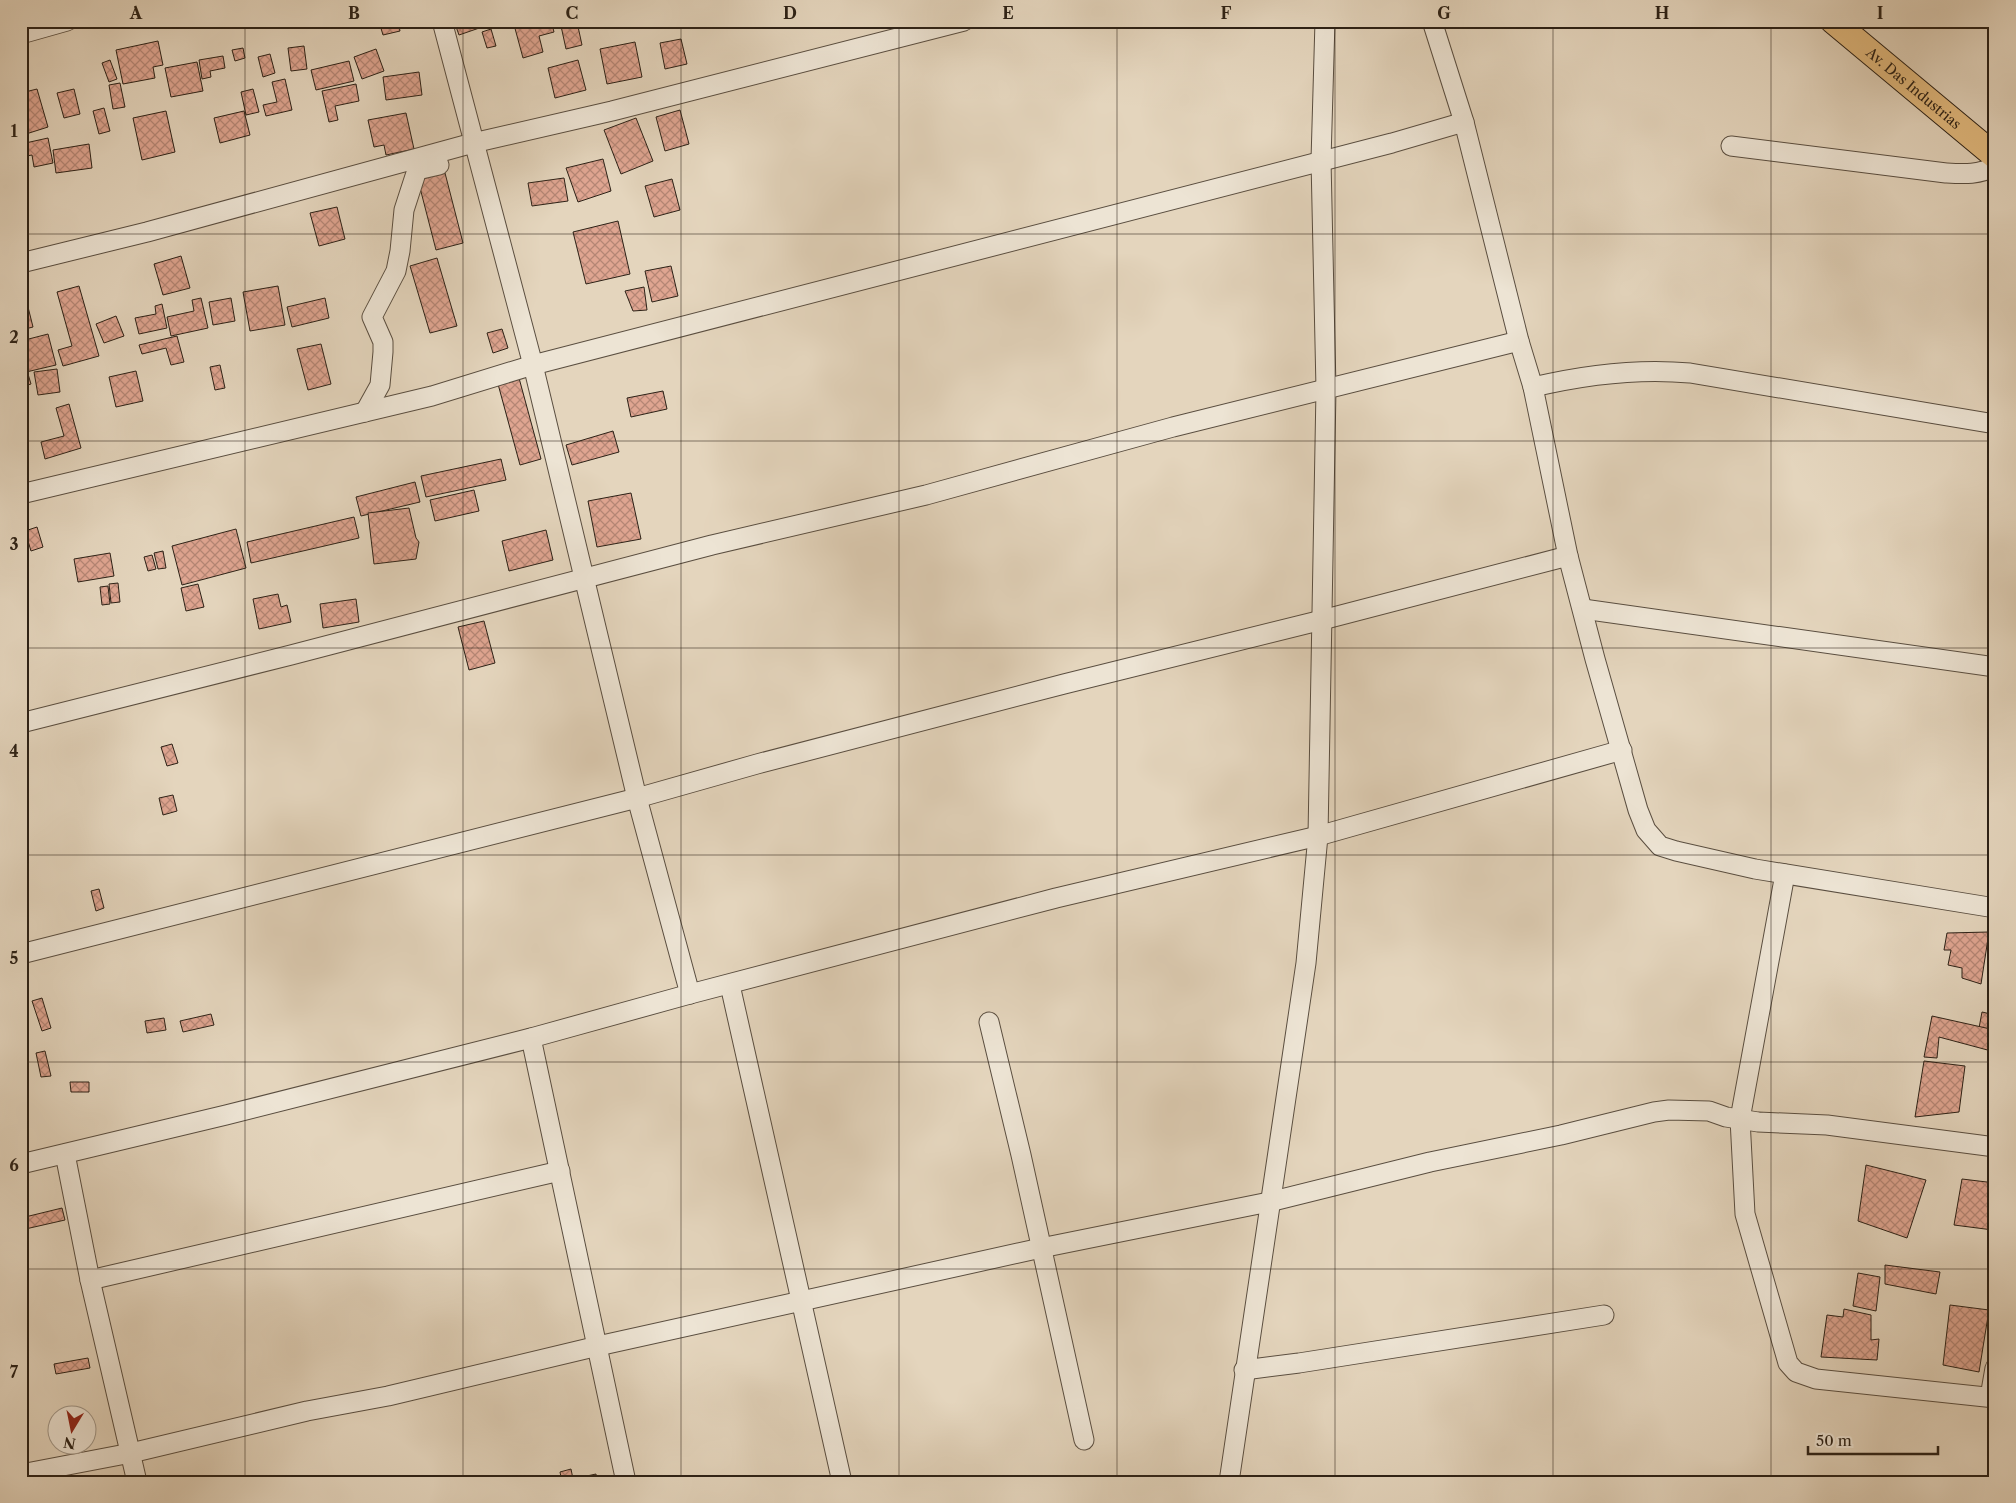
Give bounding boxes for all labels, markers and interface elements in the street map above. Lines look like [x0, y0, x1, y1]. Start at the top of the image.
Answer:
text: A [129, 3, 143, 23]
text: B [348, 3, 360, 23]
text: C [566, 3, 578, 23]
text: D [783, 3, 797, 23]
text: E [1002, 3, 1014, 23]
text: F [1221, 3, 1232, 23]
text: G [1437, 3, 1451, 23]
text: H [1655, 3, 1669, 23]
text: I [1877, 3, 1884, 23]
street label: Av. Das Industrias [1862, 43, 1965, 133]
text: 1 [10, 121, 18, 141]
text: 2 [9, 327, 19, 347]
text: 3 [9, 534, 19, 554]
text: 4 [9, 741, 19, 761]
text: 5 [10, 948, 19, 968]
text: 6 [9, 1155, 19, 1175]
text: 7 [10, 1362, 19, 1382]
north arrow [48, 1406, 98, 1456]
scale bar [1808, 1423, 1938, 1455]
text: 50 m [1816, 1431, 1852, 1450]
text: N [62, 1433, 77, 1453]

